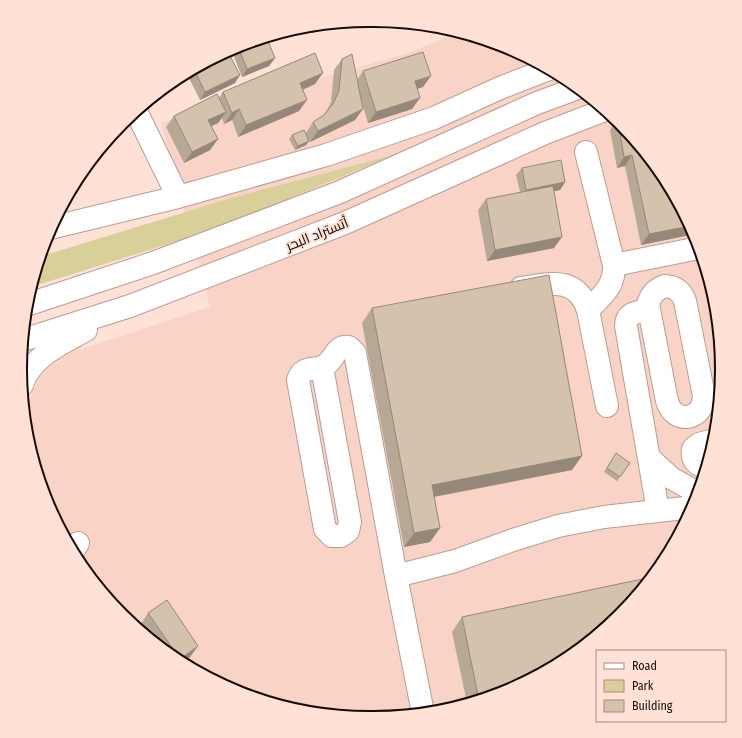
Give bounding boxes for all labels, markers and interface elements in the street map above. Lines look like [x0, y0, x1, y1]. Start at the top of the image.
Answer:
street label: أتستراد البحر [282, 213, 351, 255]
legend [596, 650, 726, 722]
text: Road [632, 659, 657, 673]
text: Park [632, 679, 654, 693]
text: Building [632, 699, 673, 713]

